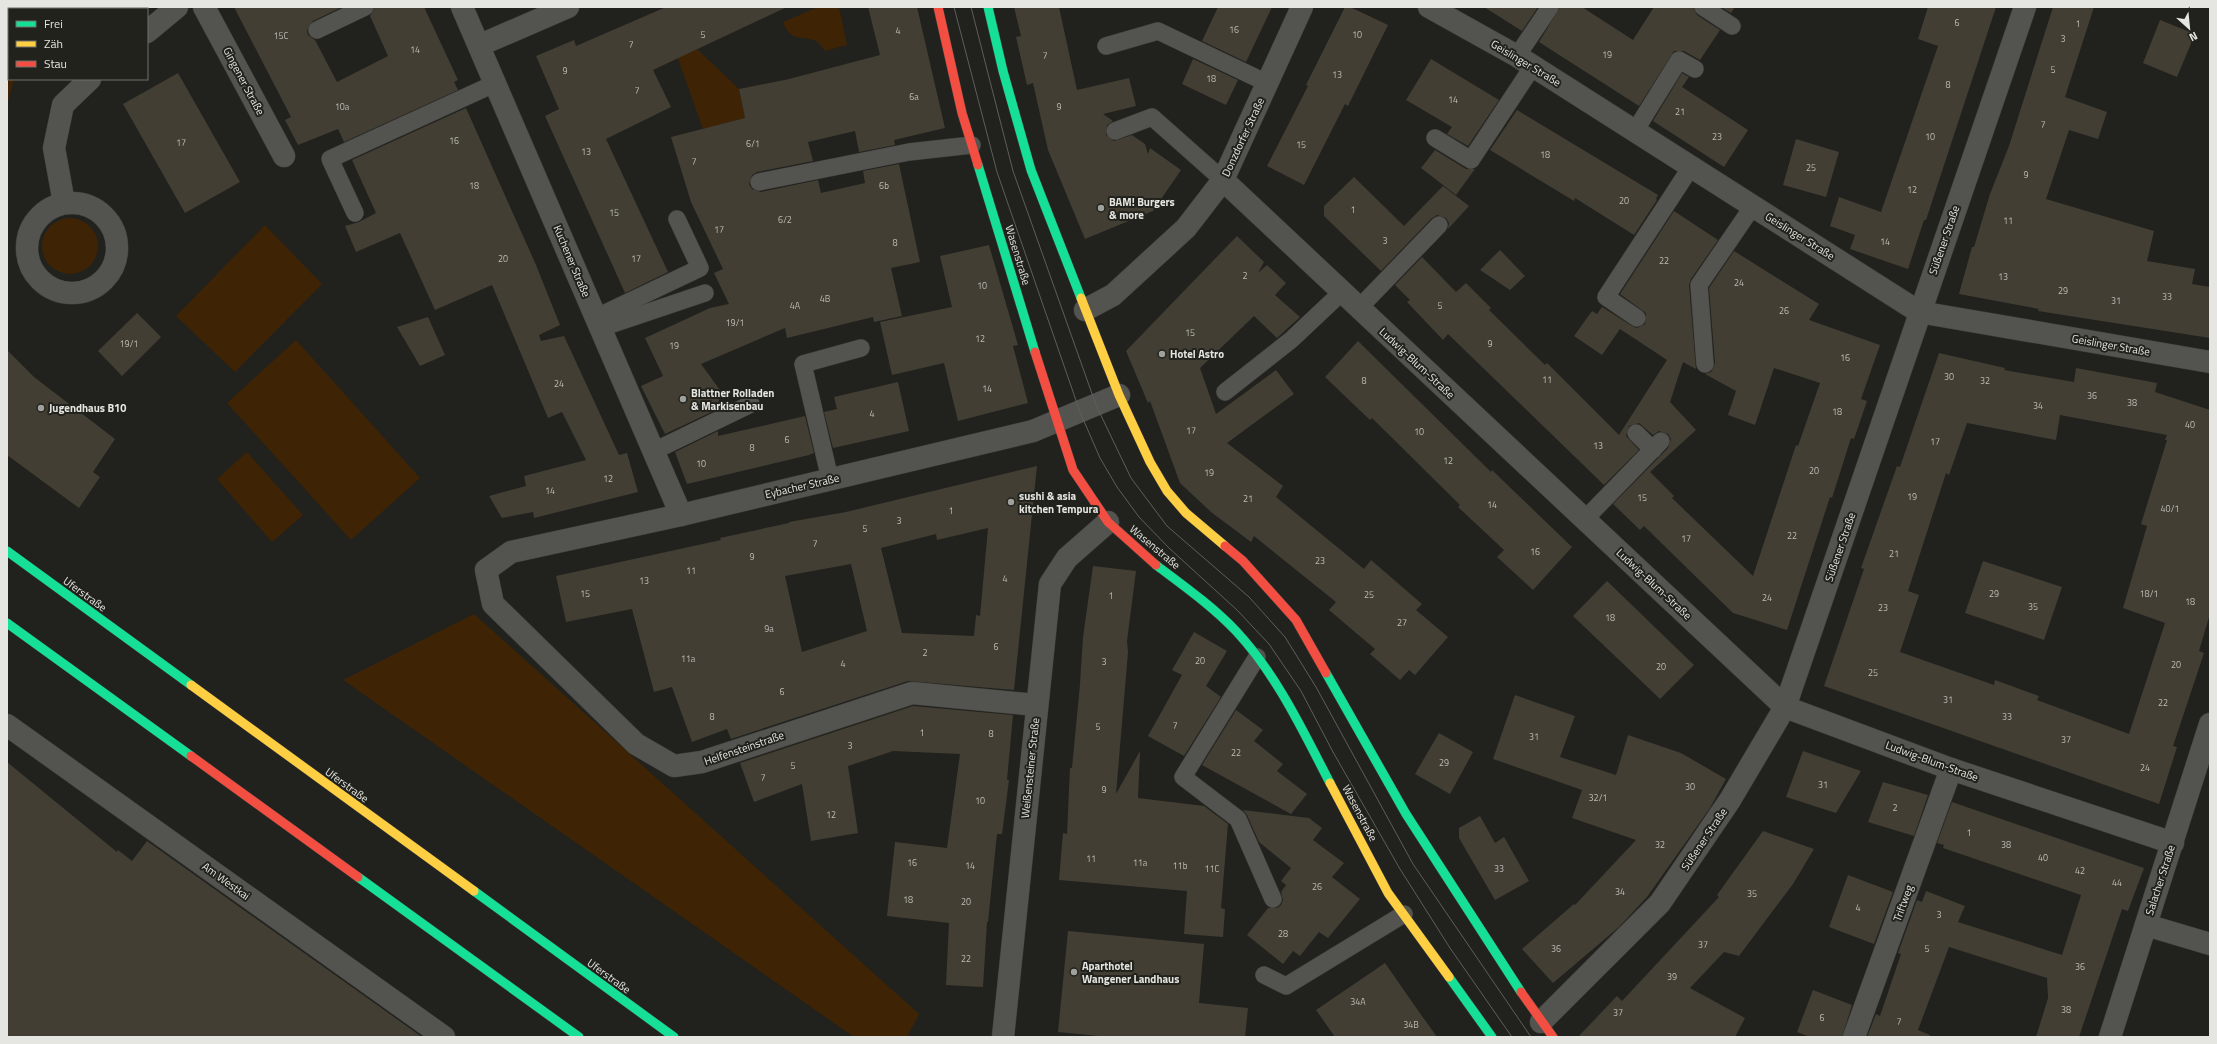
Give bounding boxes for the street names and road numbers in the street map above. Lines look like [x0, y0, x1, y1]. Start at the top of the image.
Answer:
street label: Geislinger Straße [1488, 36, 1564, 90]
street label: Gingener Straße [219, 44, 269, 118]
street label: Donzdorfer Straße [1218, 95, 1268, 179]
street label: Süßener Straße [1925, 203, 1963, 277]
street label: Geislinger Straße [1762, 208, 1838, 264]
street label: Kuchener Straße [550, 223, 595, 300]
street label: Wasenstraße [1001, 223, 1035, 287]
street label: Ludwig-Blum-Straße [1376, 324, 1459, 402]
street label: Geislinger Straße [2071, 330, 2152, 360]
street label: Eybacher Straße [763, 470, 841, 502]
street label: Süßener Straße [1821, 510, 1859, 584]
street label: Wasenstraße [1126, 521, 1184, 573]
street label: Ludwig-Blum-Straße [1613, 545, 1696, 623]
street label: Uferstraße [60, 573, 110, 615]
street label: Weißensteiner Straße [1017, 717, 1043, 819]
street label: Helfensteinstraße [702, 727, 786, 769]
street label: Ludwig-Blum-Straße [1883, 737, 1981, 785]
street label: Uferstraße [322, 764, 372, 806]
street label: Wasenstraße [1338, 782, 1382, 844]
street label: Süßener Straße [1677, 804, 1731, 873]
street label: Salacher Straße [2141, 842, 2179, 917]
street label: Am Westkai [199, 858, 253, 904]
street label: Triftweg [1889, 882, 1917, 924]
street label: Uferstraße [584, 955, 634, 997]

